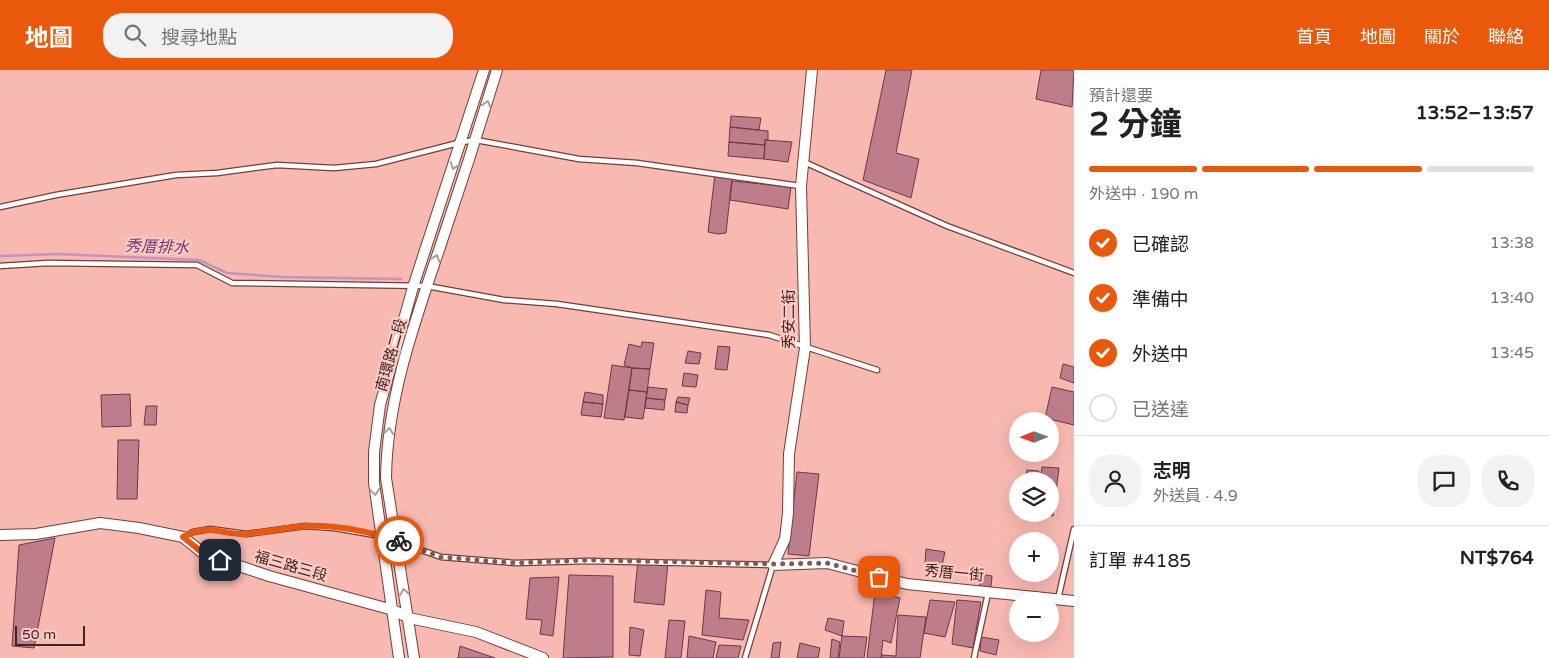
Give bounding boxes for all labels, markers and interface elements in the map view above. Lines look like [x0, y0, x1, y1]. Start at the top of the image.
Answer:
search box [103, 13, 453, 58]
icon: search [121, 21, 149, 49]
text: 地圖 [25, 24, 73, 53]
text: 首頁 [1296, 26, 1332, 48]
text: 地圖 [1360, 26, 1396, 48]
text: 關於 [1424, 26, 1460, 48]
text: 聯絡 [1488, 26, 1524, 48]
text: 搜尋地點 [161, 27, 237, 49]
text: 預計還要 [1089, 86, 1153, 106]
one-way arrow [482, 100, 492, 108]
text: 13:52–13:57 [1416, 102, 1534, 124]
text: 2 分鐘 [1089, 106, 1181, 144]
one-way arrow [450, 162, 460, 170]
text: 外送中 · 190 m [1089, 184, 1198, 204]
icon: check [1089, 229, 1117, 257]
text: 13:38 [1490, 233, 1534, 253]
text: 已確認 [1132, 234, 1189, 256]
water label: 秀厝排水 [125, 236, 190, 258]
one-way arrow [430, 254, 440, 263]
icon: check [1089, 284, 1117, 312]
text: 13:40 [1490, 288, 1534, 308]
street label: 秀安二街 [780, 289, 798, 349]
text: 準備中 [1132, 289, 1189, 311]
street label: 南環路二段 [372, 316, 410, 394]
icon: check [1089, 339, 1117, 367]
text: 13:45 [1490, 343, 1534, 363]
text: 外送中 [1132, 344, 1189, 366]
text: 已送達 [1132, 399, 1189, 421]
north arrow [1009, 412, 1059, 462]
map controls [1009, 412, 1059, 642]
one-way arrow [383, 427, 394, 435]
button: person [1089, 455, 1141, 507]
button: chat [1418, 455, 1470, 507]
button: phone [1482, 455, 1534, 507]
text: 志明 [1153, 460, 1191, 482]
button: layers [1009, 472, 1059, 522]
text: 外送員 · 4.9 [1153, 486, 1238, 506]
one-way arrow [369, 488, 380, 496]
courier [374, 516, 424, 566]
icon: bike [385, 527, 413, 555]
button: + [1009, 532, 1059, 582]
pin [199, 539, 241, 581]
icon: home [206, 546, 234, 574]
street label: 福三路三段 [252, 547, 330, 585]
text: NT$764 [1460, 547, 1534, 569]
text: 訂單 #4185 [1089, 550, 1191, 572]
pin [858, 556, 900, 598]
street label: 秀厝一街 [923, 561, 985, 585]
icon: bag [865, 563, 893, 591]
one-way arrow [399, 588, 410, 597]
button: − [1009, 592, 1059, 642]
scale bar [15, 623, 85, 646]
text: 50 m [22, 626, 56, 643]

